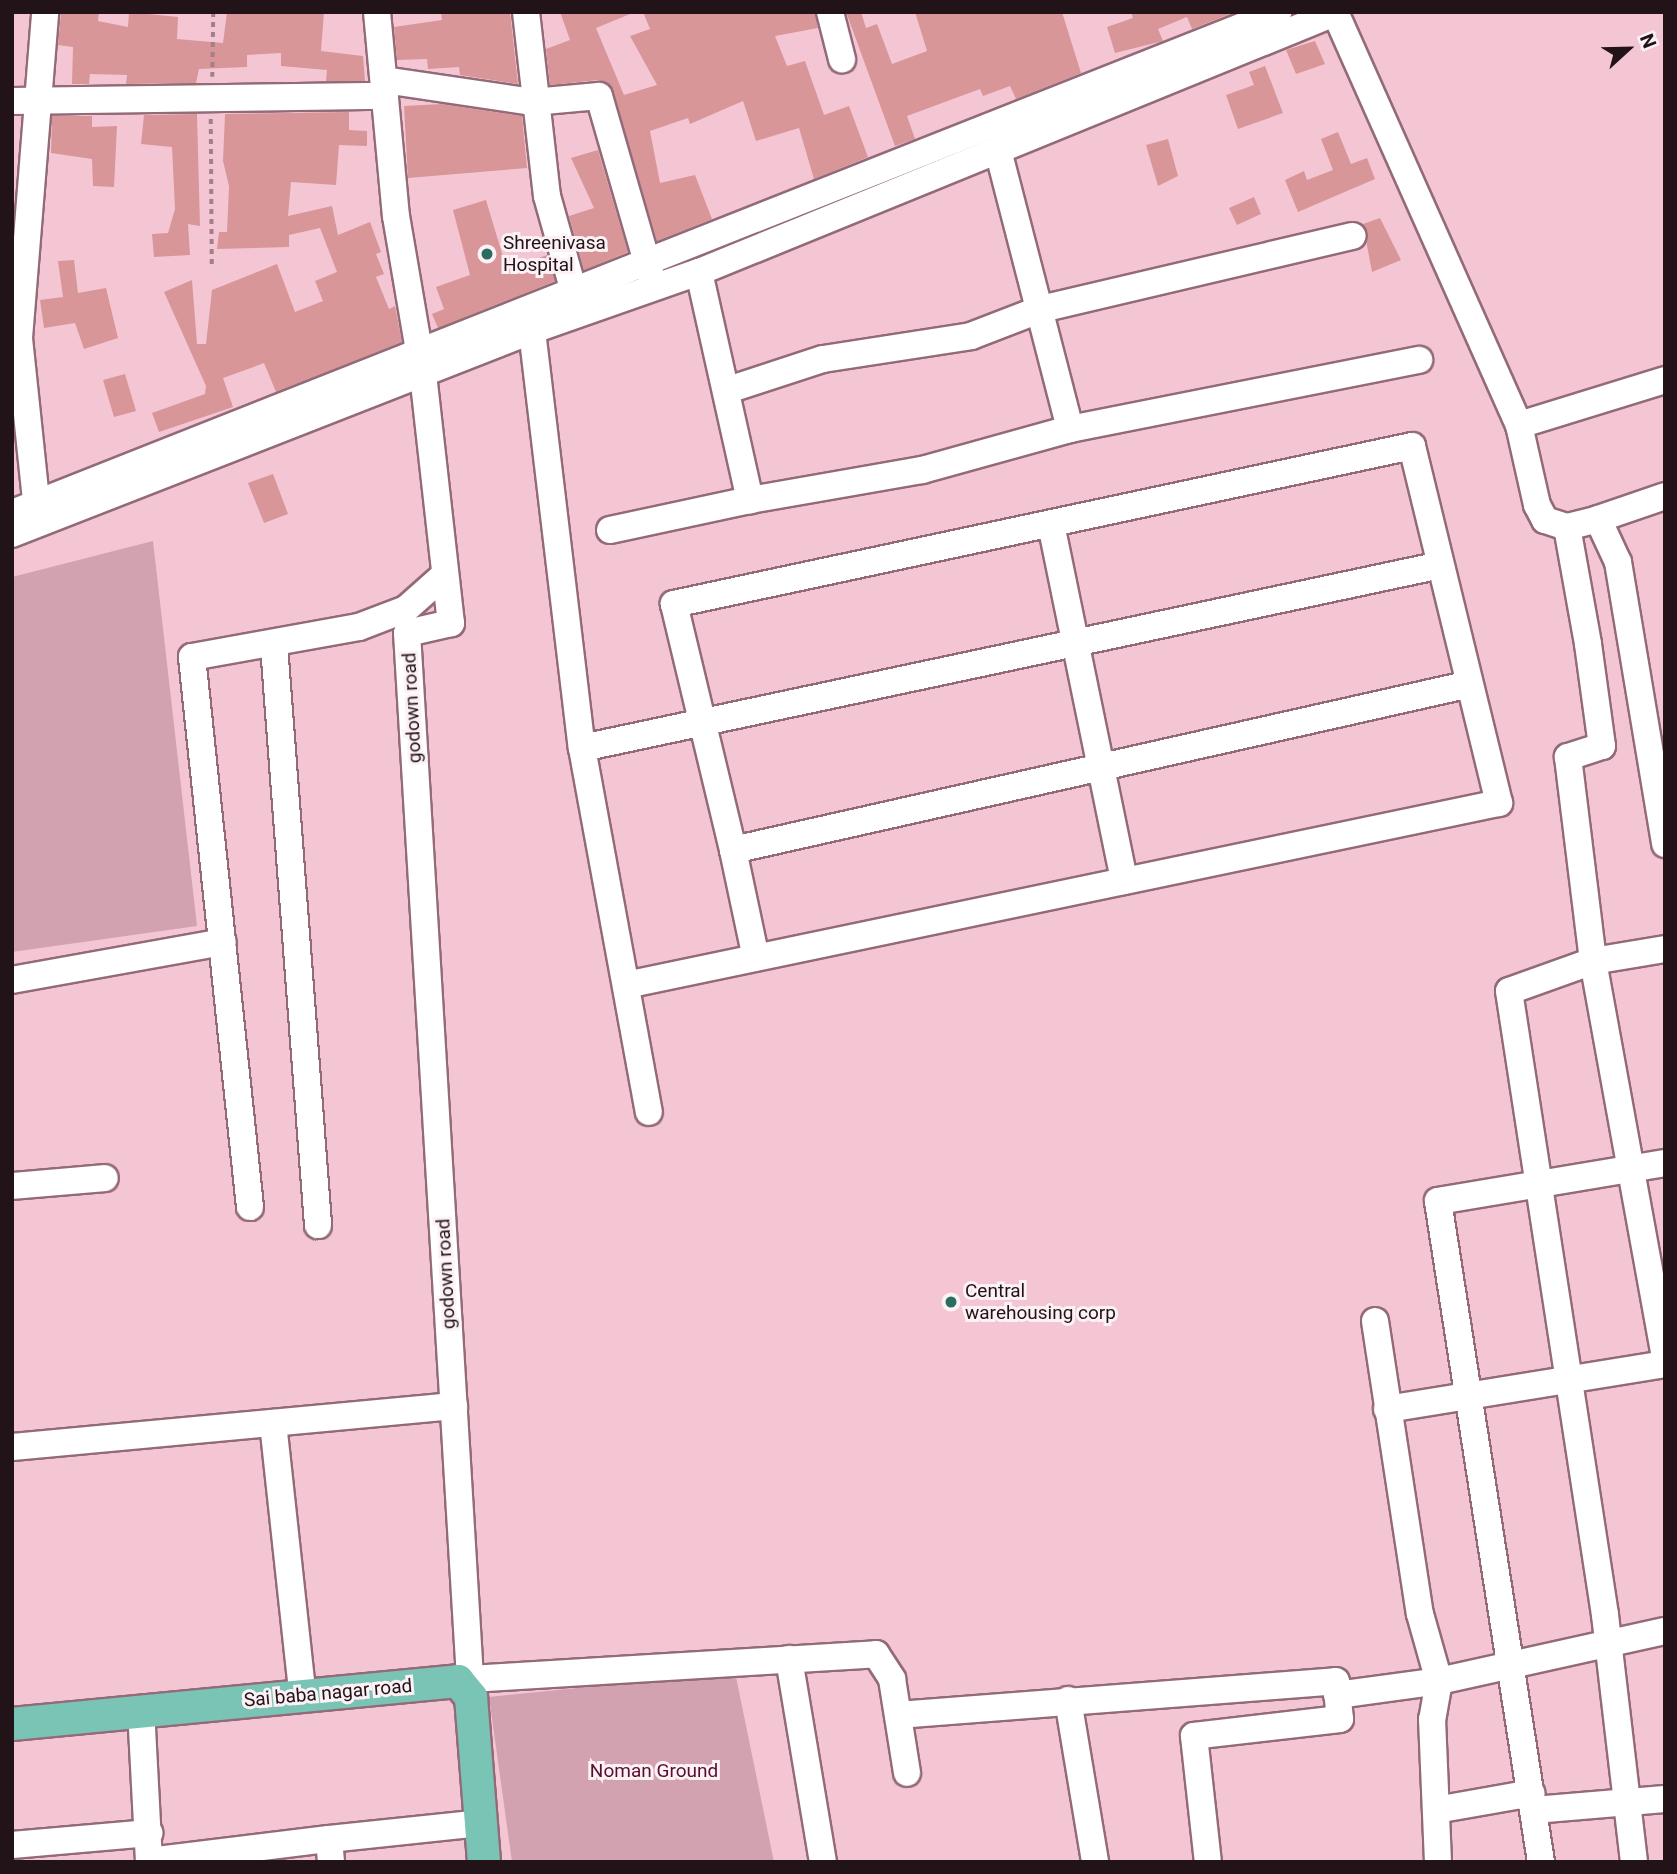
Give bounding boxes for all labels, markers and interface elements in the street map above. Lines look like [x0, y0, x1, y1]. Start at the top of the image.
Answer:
north arrow [1593, 14, 1663, 84]
text: N [1635, 30, 1661, 51]
place label: Shreenivasa Hospital [503, 232, 606, 276]
marker: Shreenivasa Hospital [477, 244, 497, 264]
street label: godown road [398, 652, 426, 764]
street label: godown road [432, 1218, 460, 1330]
place label: Central warehousing corp [965, 1280, 1116, 1324]
marker: Central warehousing corp [943, 1294, 959, 1310]
street label: Sai baba nagar road [243, 1674, 413, 1712]
park label: Noman Ground [590, 1760, 718, 1782]

